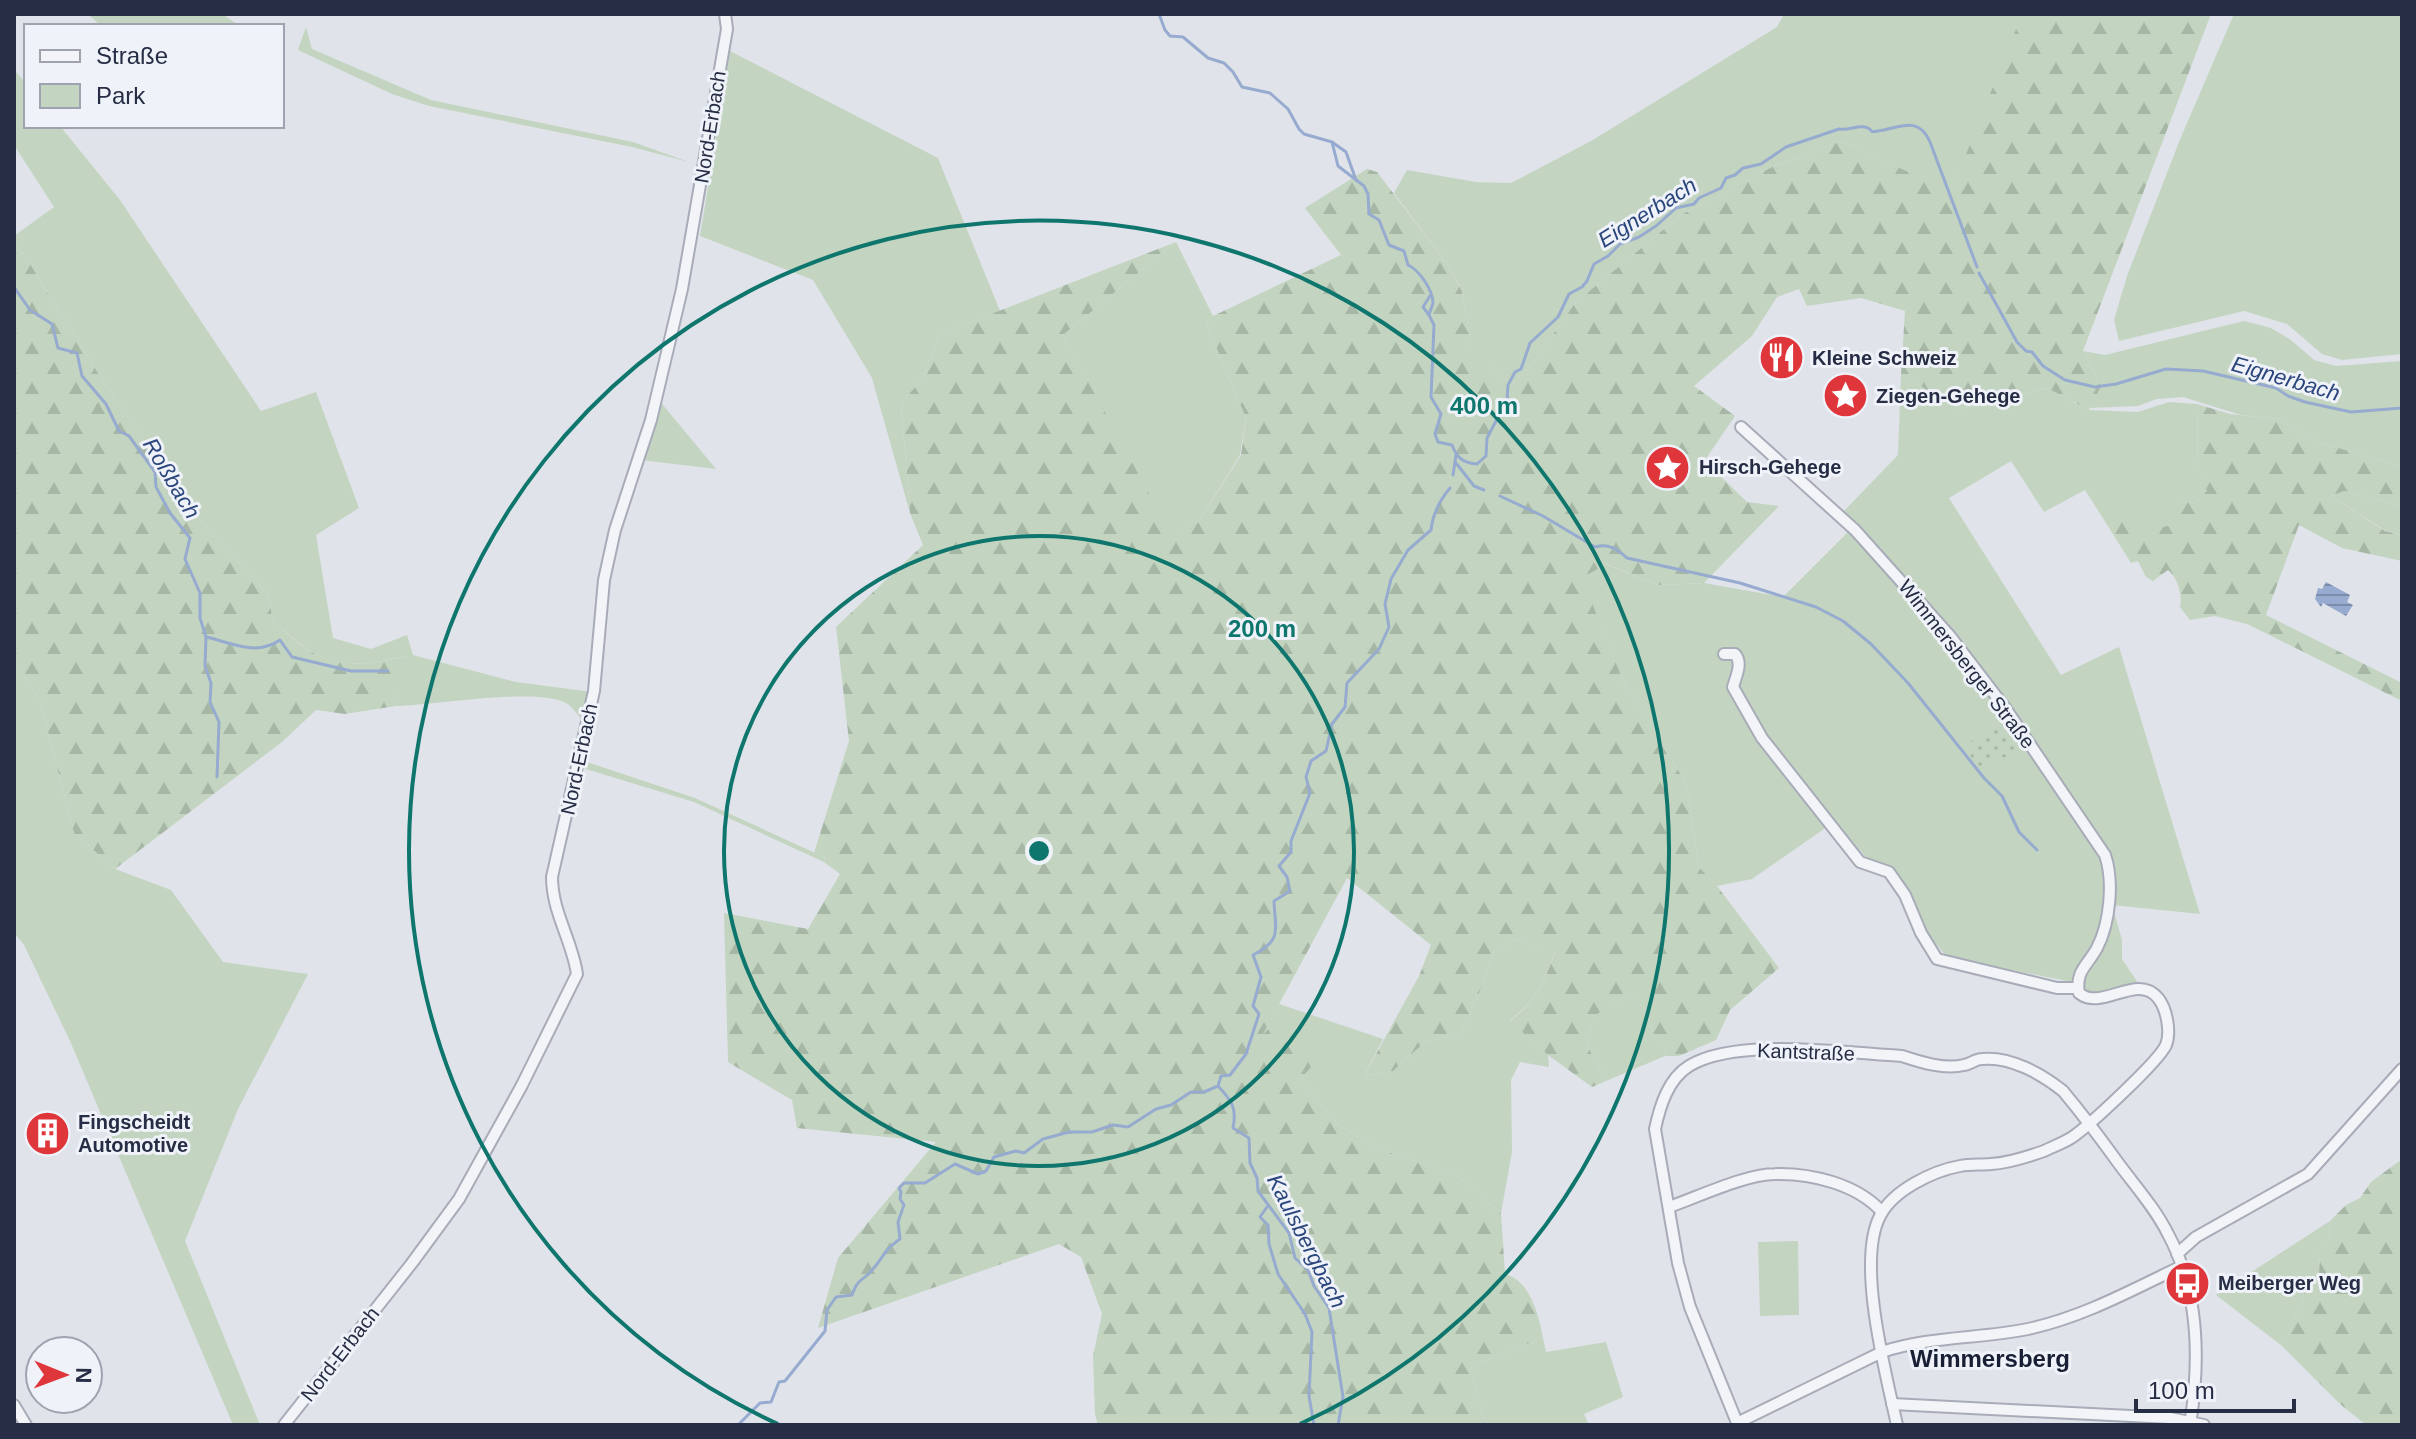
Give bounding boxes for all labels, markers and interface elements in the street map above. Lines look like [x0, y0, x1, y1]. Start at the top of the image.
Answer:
legend [24, 24, 284, 128]
text: Straße [96, 42, 168, 69]
street label: Nord-Erbach [690, 69, 730, 185]
text: Park [96, 82, 146, 109]
water label: Eignerbach [1593, 172, 1701, 253]
restaurant icon: Kleine Schweiz [1757, 334, 1805, 382]
place label: Kleine Schweiz [1812, 347, 1957, 369]
water label: Eignerbach [2229, 351, 2343, 406]
place icon: Ziegen-Gehege [1821, 372, 1869, 420]
place label: Ziegen-Gehege [1876, 385, 2020, 407]
text: 400 m [1450, 392, 1518, 419]
water label: Roßbach [138, 434, 205, 523]
place icon: Hirsch-Gehege [1644, 443, 1692, 491]
place label: Hirsch-Gehege [1699, 456, 1841, 478]
street label: Wimmersberger Straße [1894, 575, 2040, 753]
text: 200 m [1228, 615, 1296, 642]
street label: Nord-Erbach [556, 701, 602, 817]
centre of rings [1025, 837, 1053, 865]
street label: Kantstraße [1757, 1039, 1855, 1065]
building icon: Fingscheidt Automotive [23, 1110, 71, 1158]
place label: Fingscheidt Automotive [78, 1111, 191, 1156]
water label: Kaulsbergbach [1262, 1170, 1351, 1312]
bus stop icon: Meiberger Weg [2163, 1259, 2211, 1307]
place label: Meiberger Weg [2218, 1272, 2361, 1294]
street label: Nord-Erbach [296, 1303, 384, 1405]
north arrow [24, 1335, 104, 1415]
district label: Wimmersberg [1910, 1345, 2070, 1372]
scale bar [2136, 1363, 2294, 1413]
text: N [71, 1367, 96, 1384]
text: 100 m [2148, 1377, 2215, 1404]

